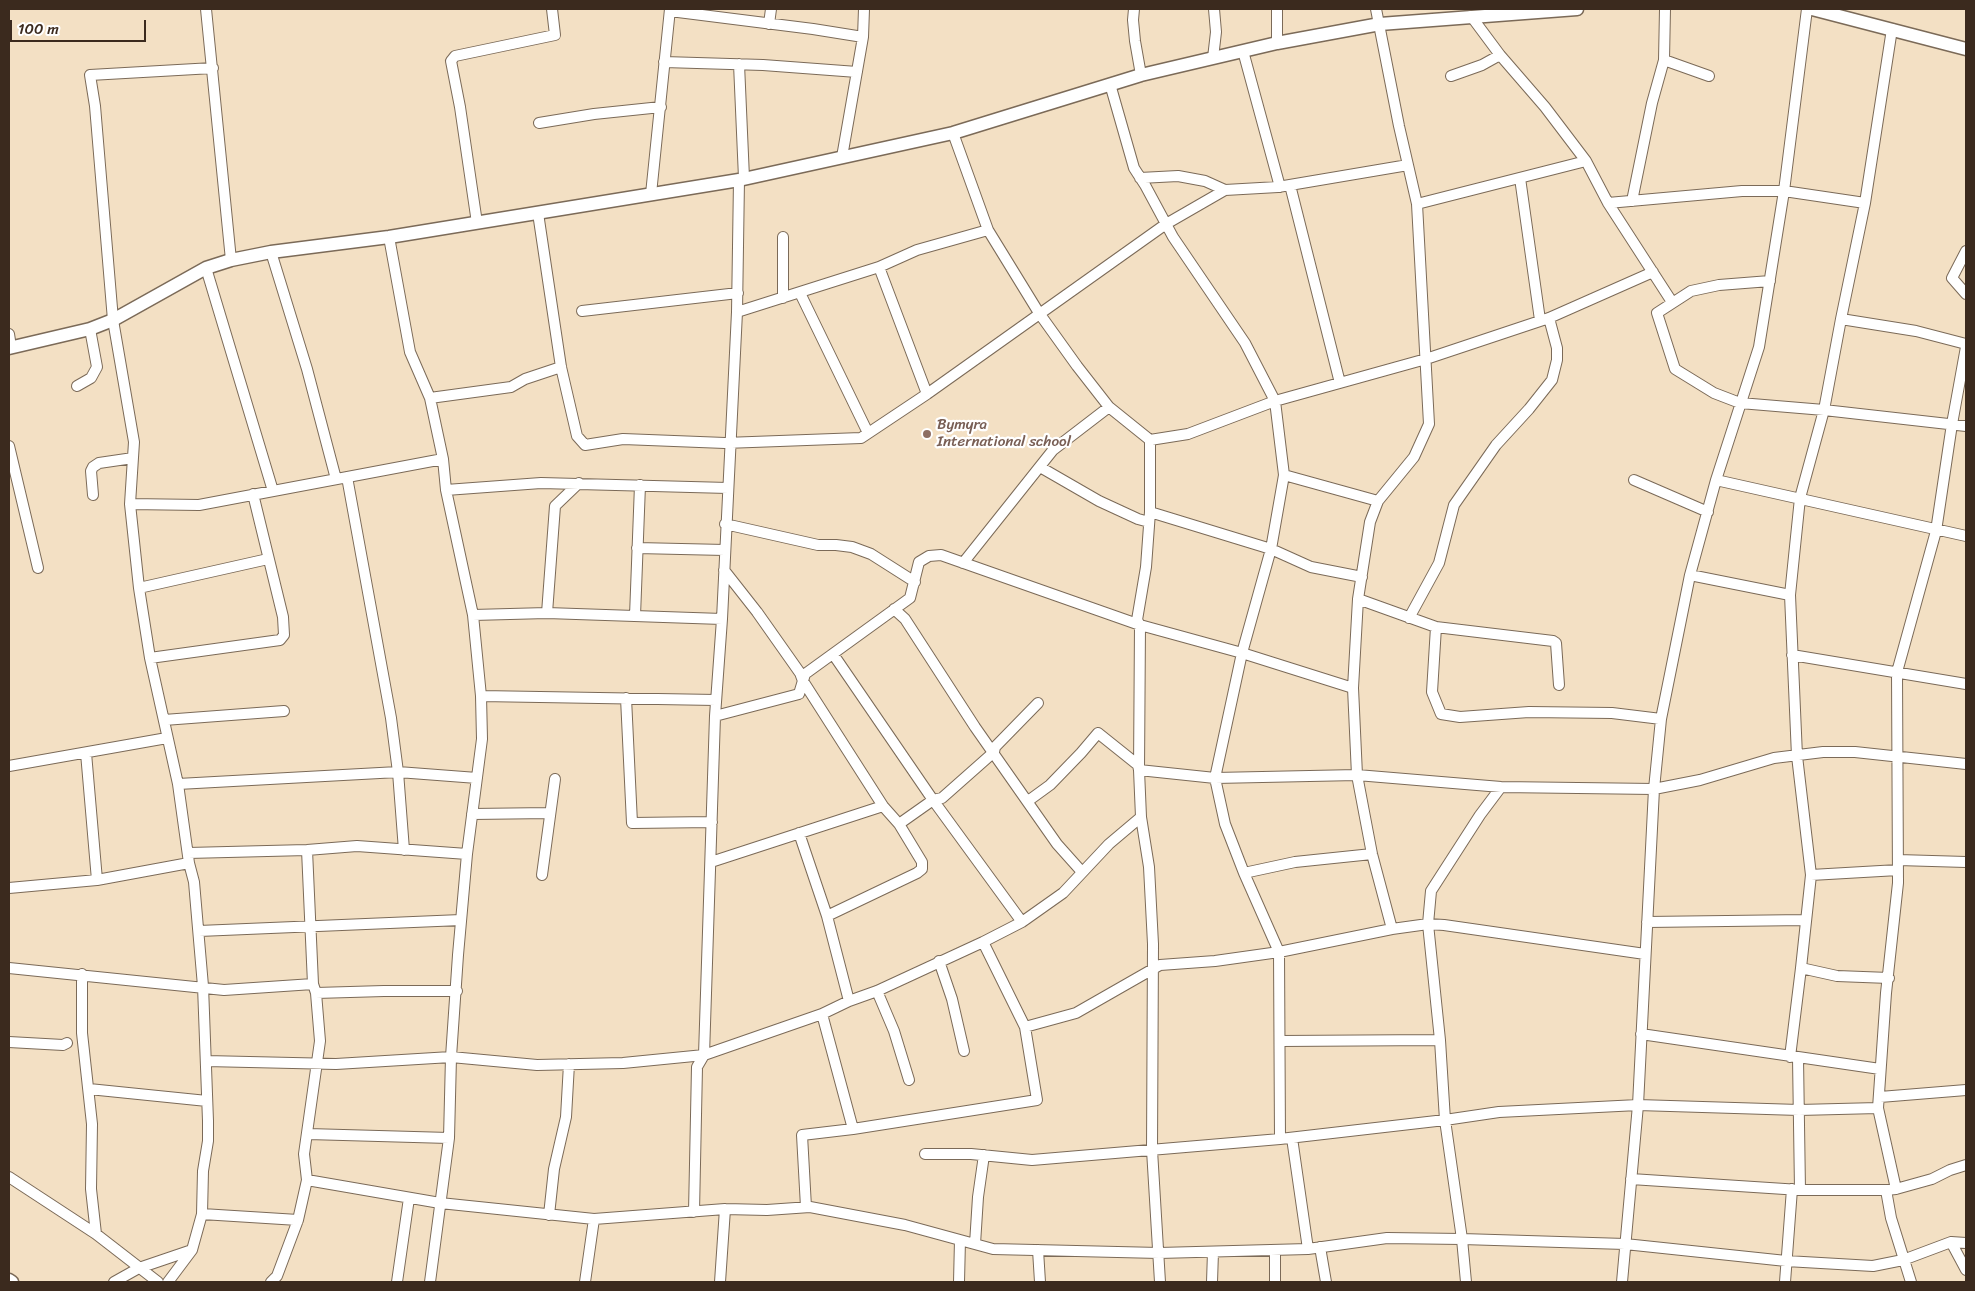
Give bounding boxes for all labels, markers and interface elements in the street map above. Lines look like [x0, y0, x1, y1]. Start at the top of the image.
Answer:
scale bar [12, 10, 149, 42]
text: 100 m [18, 16, 59, 42]
place label: Bymyra International school [937, 416, 1071, 451]
marker: Bymyra International school [921, 428, 933, 440]

